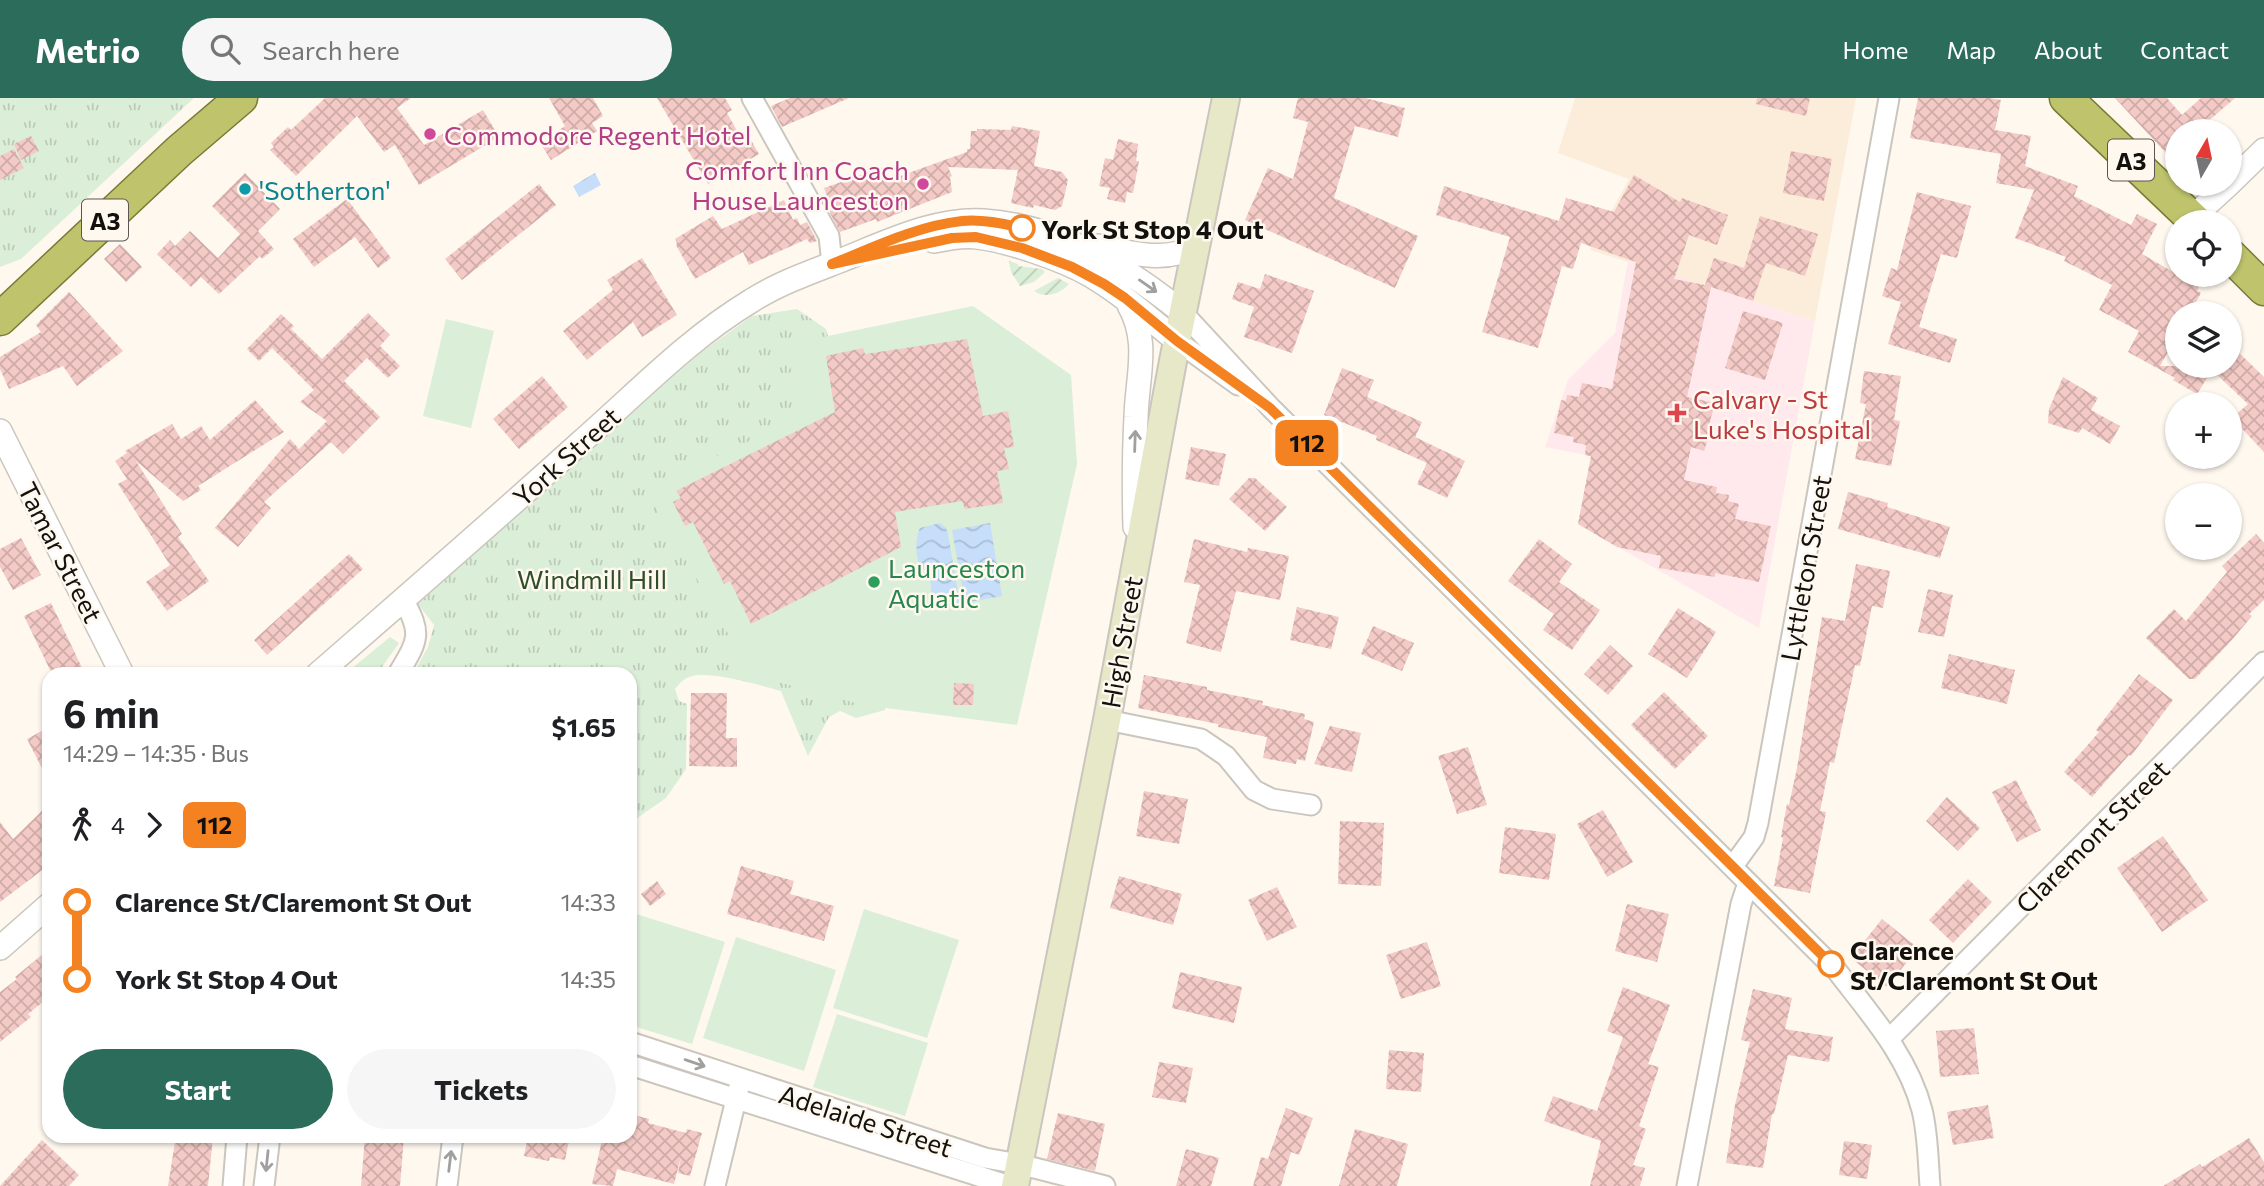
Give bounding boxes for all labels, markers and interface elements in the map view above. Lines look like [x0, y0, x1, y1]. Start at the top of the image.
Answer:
search box [182, 18, 672, 81]
text: Metrio [35, 29, 140, 70]
icon: search [206, 30, 244, 68]
text: Search here [262, 34, 400, 65]
text: Home [1843, 35, 1909, 64]
text: Map [1947, 35, 1996, 64]
text: About [2034, 35, 2102, 64]
text: Contact [2140, 35, 2229, 64]
place label: Commodore Regent Hotel [444, 119, 751, 150]
north arrow [2165, 119, 2242, 196]
map controls [2165, 119, 2242, 560]
marker: Commodore Regent Hotel [422, 126, 438, 142]
road number: A3 [2108, 140, 2154, 180]
place label: Comfort Inn Coach House Launceston [685, 154, 909, 215]
place label: 'Sotherton' [259, 174, 391, 205]
marker: Comfort Inn Coach House Launceston [915, 176, 931, 192]
marker: 'Sotherton' [237, 181, 253, 197]
road number: A3 [82, 199, 128, 240]
button: locate [2165, 210, 2242, 287]
place label: York St Stop 4 Out [1041, 213, 1264, 244]
marker: York St Stop 4 Out [1009, 215, 1035, 241]
one-way arrow [1138, 279, 1157, 293]
button: layers [2165, 301, 2242, 378]
place label: Calvary - St Luke's Hospital [1693, 383, 1871, 444]
button: + [2165, 392, 2242, 469]
street label: York Street [506, 400, 626, 512]
marker: Calvary - St Luke's Hospital [1667, 403, 1687, 423]
line badge: 112 [1267, 420, 1347, 466]
text: 112 [1289, 428, 1325, 457]
one-way arrow [1128, 429, 1142, 452]
street label: Lyttleton Street [1773, 473, 1837, 663]
street label: Tamar Street [12, 477, 110, 627]
button: − [2165, 483, 2242, 560]
place label: Launceston Aquatic [888, 552, 1025, 613]
park label: Windmill Hill [517, 563, 667, 594]
marker: Launceston Aquatic [866, 574, 882, 590]
street label: High Street [1094, 574, 1148, 710]
text: 6 min [63, 689, 159, 736]
text: $1.65 [552, 711, 616, 742]
text: 14:29 – 14:35 · Bus [63, 739, 249, 767]
street label: Claremont Street [2009, 753, 2175, 919]
icon: walk [63, 806, 101, 844]
icon: forward [135, 806, 173, 844]
text: 112 [197, 810, 232, 839]
text: 4 [111, 811, 125, 839]
text: Clarence St/Claremont St Out [115, 886, 472, 917]
text: 14:33 [561, 888, 616, 916]
place label: Clarence St/Claremont St Out [1850, 934, 2098, 995]
marker: Clarence St/Claremont St Out [1818, 951, 1844, 977]
text: York St Stop 4 Out [115, 963, 338, 994]
text: 14:35 [561, 965, 616, 993]
button: Start [63, 1049, 333, 1129]
button: Tickets [347, 1049, 616, 1129]
one-way arrow [683, 1058, 705, 1070]
street label: Adelaide Street [776, 1077, 956, 1163]
one-way arrow [260, 1149, 273, 1172]
one-way arrow [444, 1150, 457, 1173]

